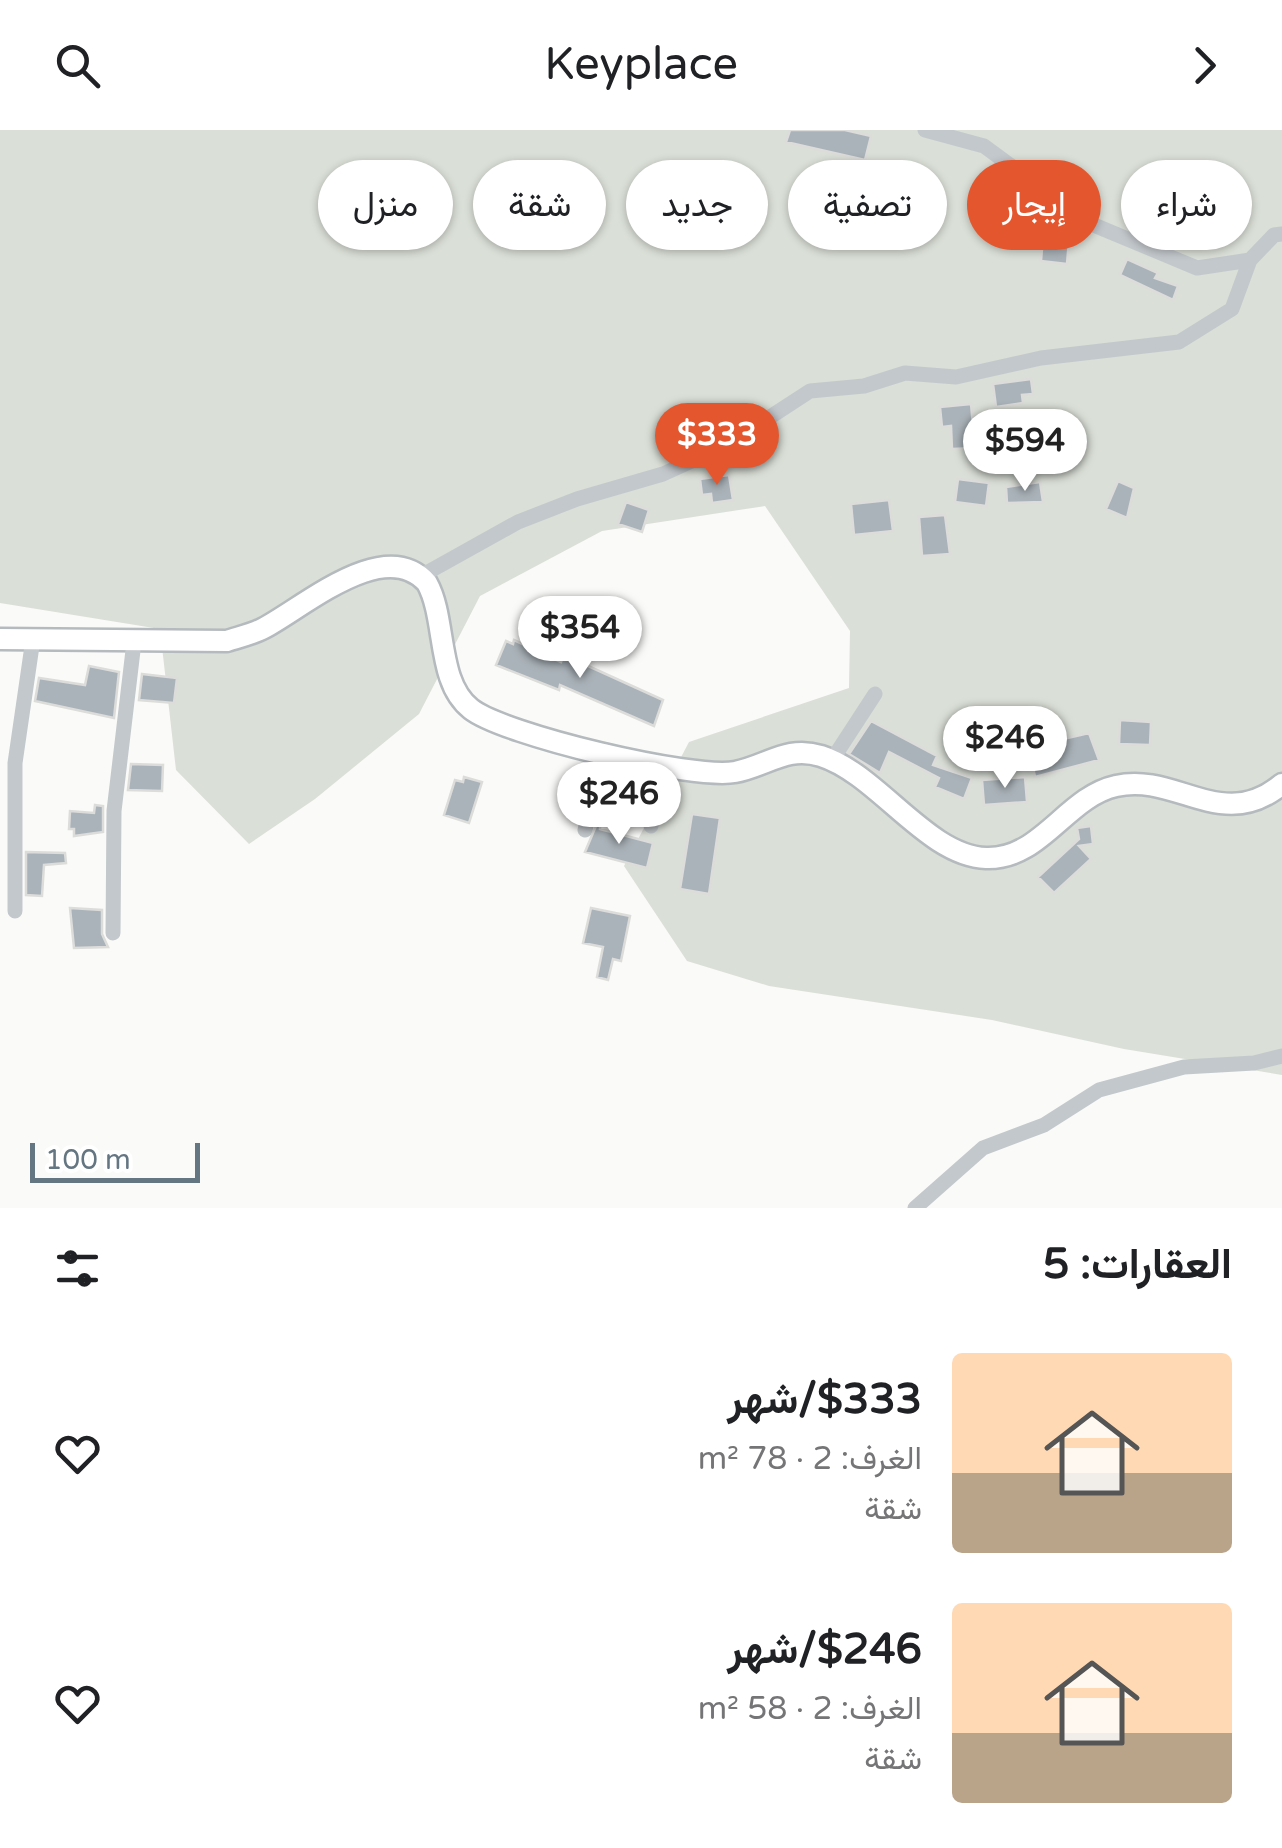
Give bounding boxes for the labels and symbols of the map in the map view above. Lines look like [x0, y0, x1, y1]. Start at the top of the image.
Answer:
pin: $333 [658, 403, 776, 488]
pin: $594 [966, 409, 1084, 494]
pin: $354 [521, 596, 639, 681]
pin: $246 [946, 706, 1064, 791]
pin: $246 [560, 762, 678, 847]
scale bar [30, 1138, 200, 1182]

